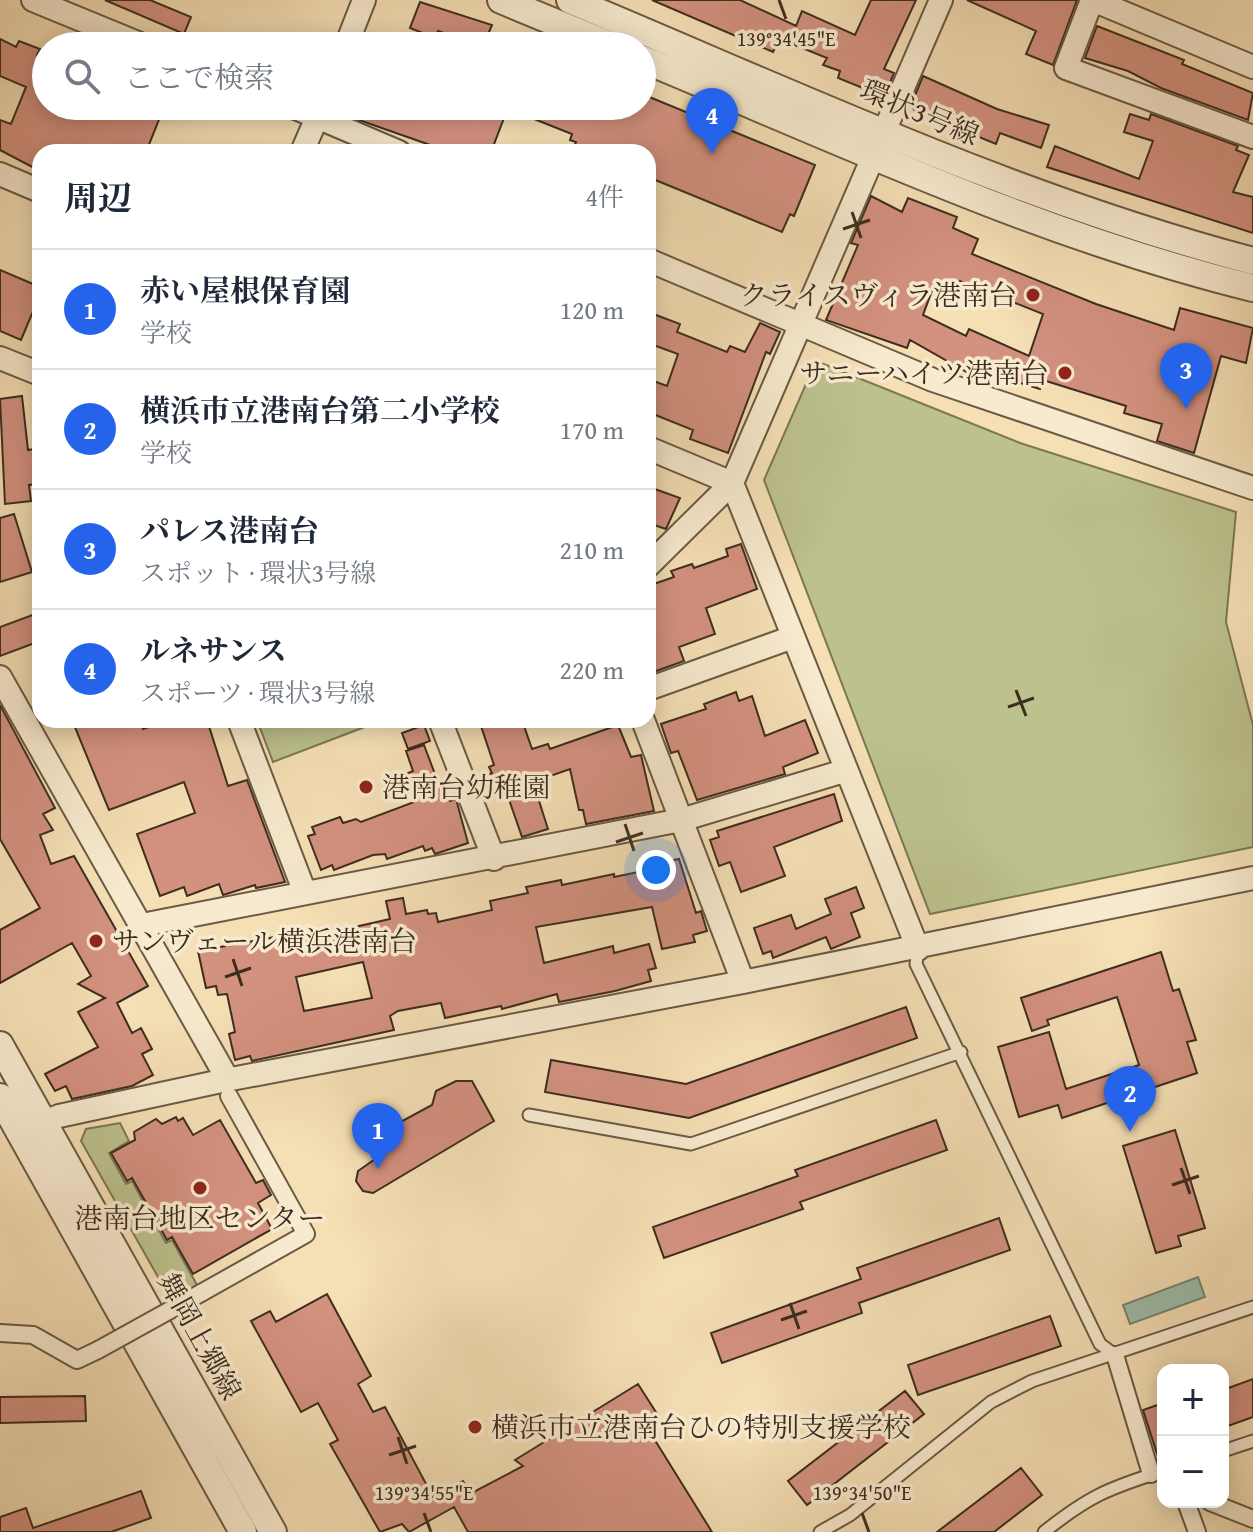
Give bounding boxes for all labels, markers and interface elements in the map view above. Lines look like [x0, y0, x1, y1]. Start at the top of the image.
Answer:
text: 139°34'45"E [737, 24, 835, 53]
search box [32, 32, 656, 120]
icon: search [60, 54, 104, 98]
text: ここで検索 [124, 55, 274, 99]
street label: 環状3号線 [854, 68, 986, 155]
pin: 4 [686, 88, 738, 154]
text: 周辺 [64, 173, 132, 222]
text: 4件 [585, 177, 624, 216]
text: 赤い屋根保育園 [140, 268, 350, 312]
place label: クライスヴィラ港南台 [740, 274, 1017, 315]
marker: クライスヴィラ港南台 [1024, 286, 1042, 304]
text: 1 [83, 290, 97, 329]
text: 120 m [559, 290, 624, 329]
text: 学校 [140, 313, 192, 352]
pin: 3 [1160, 343, 1212, 409]
place label: サニーハイツ港南台 [800, 352, 1049, 393]
marker: サニーハイツ港南台 [1056, 364, 1074, 382]
text: 横浜市立港南台第二小学校 [140, 388, 500, 432]
text: 2 [83, 410, 97, 449]
text: 170 m [559, 410, 624, 449]
text: 学校 [140, 433, 192, 472]
text: パレス港南台 [140, 508, 319, 552]
text: 3 [83, 530, 97, 569]
text: 210 m [559, 530, 624, 569]
text: スポット · 環状3号線 [140, 553, 376, 592]
text: ルネサンス [140, 628, 287, 672]
text: 4 [83, 650, 97, 689]
text: 220 m [559, 650, 624, 689]
text: スポーツ · 環状3号線 [140, 673, 375, 712]
place label: 港南台幼稚園 [382, 766, 550, 807]
marker: 港南台幼稚園 [357, 778, 375, 796]
your location [636, 850, 676, 890]
place label: サンヴェール横浜港南台 [112, 920, 417, 961]
marker: サンヴェール横浜港南台 [87, 932, 105, 950]
pin: 2 [1104, 1066, 1156, 1132]
pin: 1 [352, 1103, 404, 1169]
marker: 港南台地区センター [191, 1179, 209, 1197]
place label: 港南台地区センター [75, 1197, 325, 1238]
street label: 舞岡上郷線 [149, 1265, 252, 1407]
map controls [1157, 1364, 1229, 1508]
button: + [1157, 1364, 1229, 1436]
place label: 横浜市立港南台ひの特別支援学校 [491, 1406, 911, 1447]
marker: 横浜市立港南台ひの特別支援学校 [466, 1418, 484, 1436]
button: − [1157, 1436, 1229, 1508]
text: 139°34'55"E [375, 1478, 473, 1507]
text: 139°34'50"E [813, 1478, 911, 1507]

